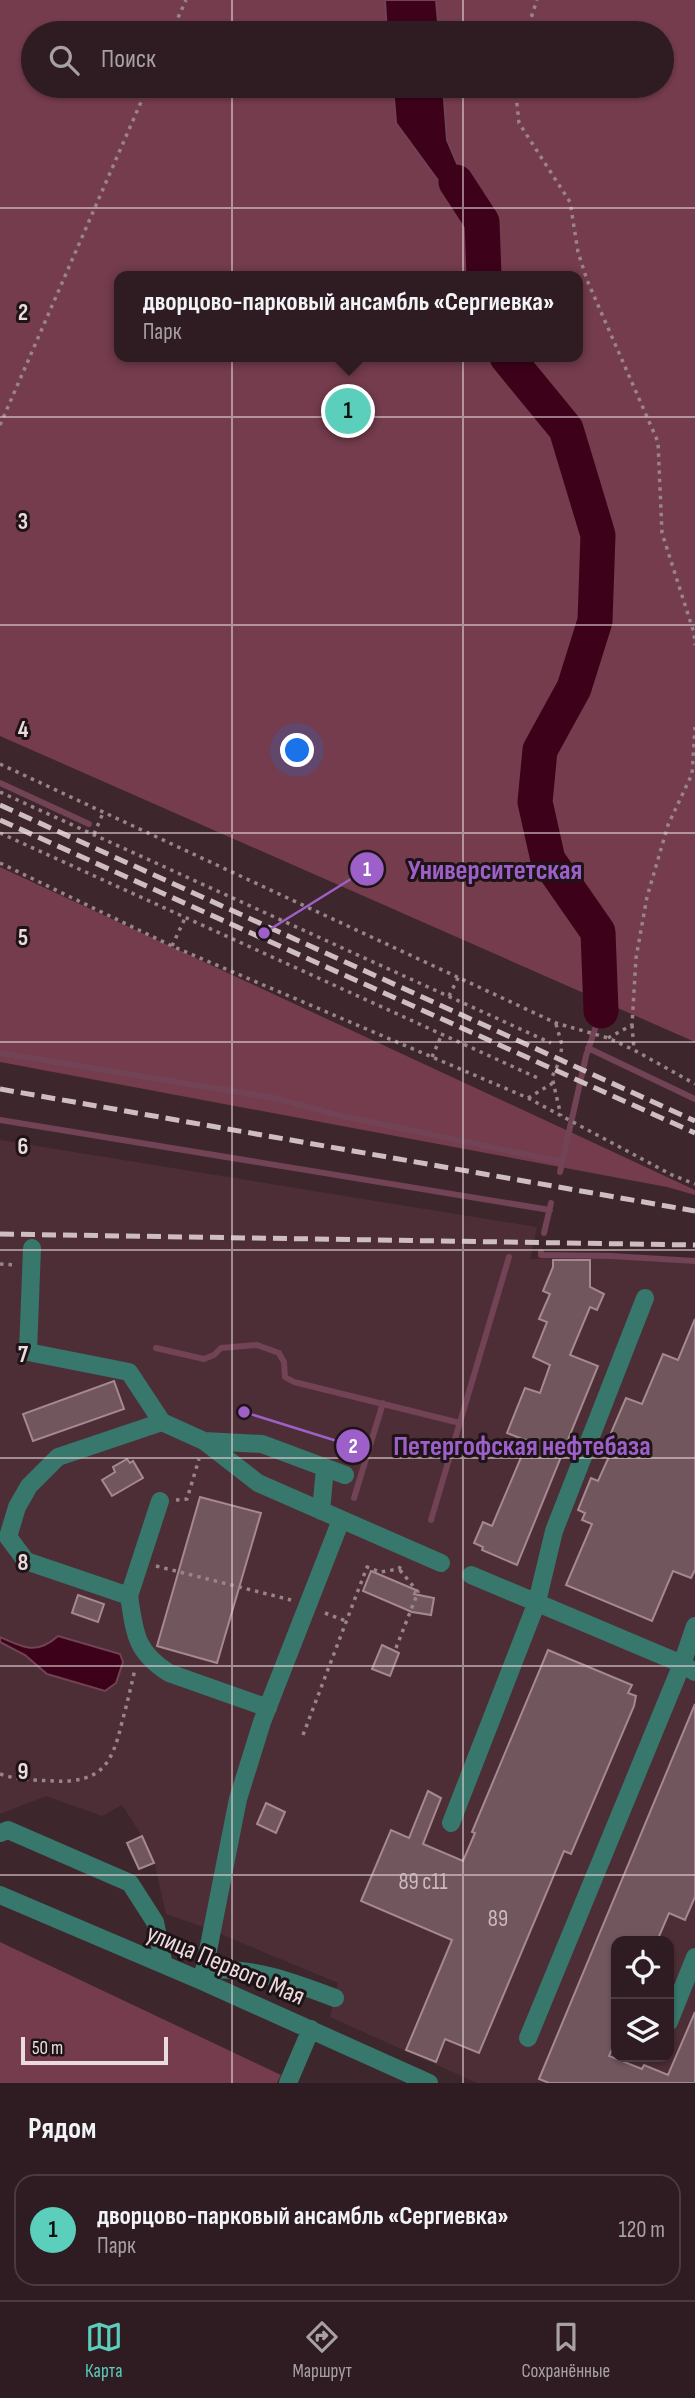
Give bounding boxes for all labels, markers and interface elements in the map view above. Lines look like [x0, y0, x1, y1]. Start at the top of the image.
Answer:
search box [21, 21, 674, 98]
icon: search [45, 41, 83, 79]
text: Поиск [101, 44, 156, 75]
popup [114, 271, 583, 362]
text: дворцово-парковый ансамбль «Сергиевка» [143, 287, 554, 318]
text: 2 [18, 299, 28, 327]
text: Парк [143, 318, 181, 346]
pin: 1 [325, 385, 371, 437]
text: 3 [18, 508, 28, 536]
text: 4 [18, 716, 29, 744]
your location [280, 733, 314, 767]
callout: Университетская [349, 844, 605, 893]
text: Университетская [408, 854, 582, 887]
text: 1 [363, 857, 371, 882]
text: 5 [18, 924, 28, 952]
text: 6 [18, 1133, 28, 1161]
text: 7 [18, 1341, 28, 1369]
callout: Петергофская нефтебаза [335, 1421, 675, 1470]
text: Петергофская нефтебаза [393, 1430, 651, 1463]
text: 2 [348, 1434, 358, 1459]
text: 8 [18, 1549, 29, 1577]
text: 9 [18, 1758, 28, 1786]
house number: 89 с11 [398, 1868, 448, 1896]
house number: 89 [488, 1905, 508, 1933]
street label: улица Первого Мая [142, 1918, 309, 2013]
map controls [611, 1936, 674, 2062]
button: locate [611, 1936, 674, 1999]
button: layers [611, 1999, 674, 2062]
scale bar [21, 2034, 168, 2066]
text: 50 m [32, 2037, 63, 2060]
text: Рядом [28, 2111, 96, 2147]
text: дворцово-парковый ансамбль «Сергиевка» [97, 2201, 509, 2232]
text: 1 [48, 2216, 58, 2244]
text: 120 m [619, 2216, 665, 2244]
text: Парк [97, 2232, 136, 2260]
tab: Карта [85, 2318, 123, 2383]
tab: Маршрут [292, 2318, 352, 2383]
tab: Сохранённые [522, 2318, 610, 2383]

